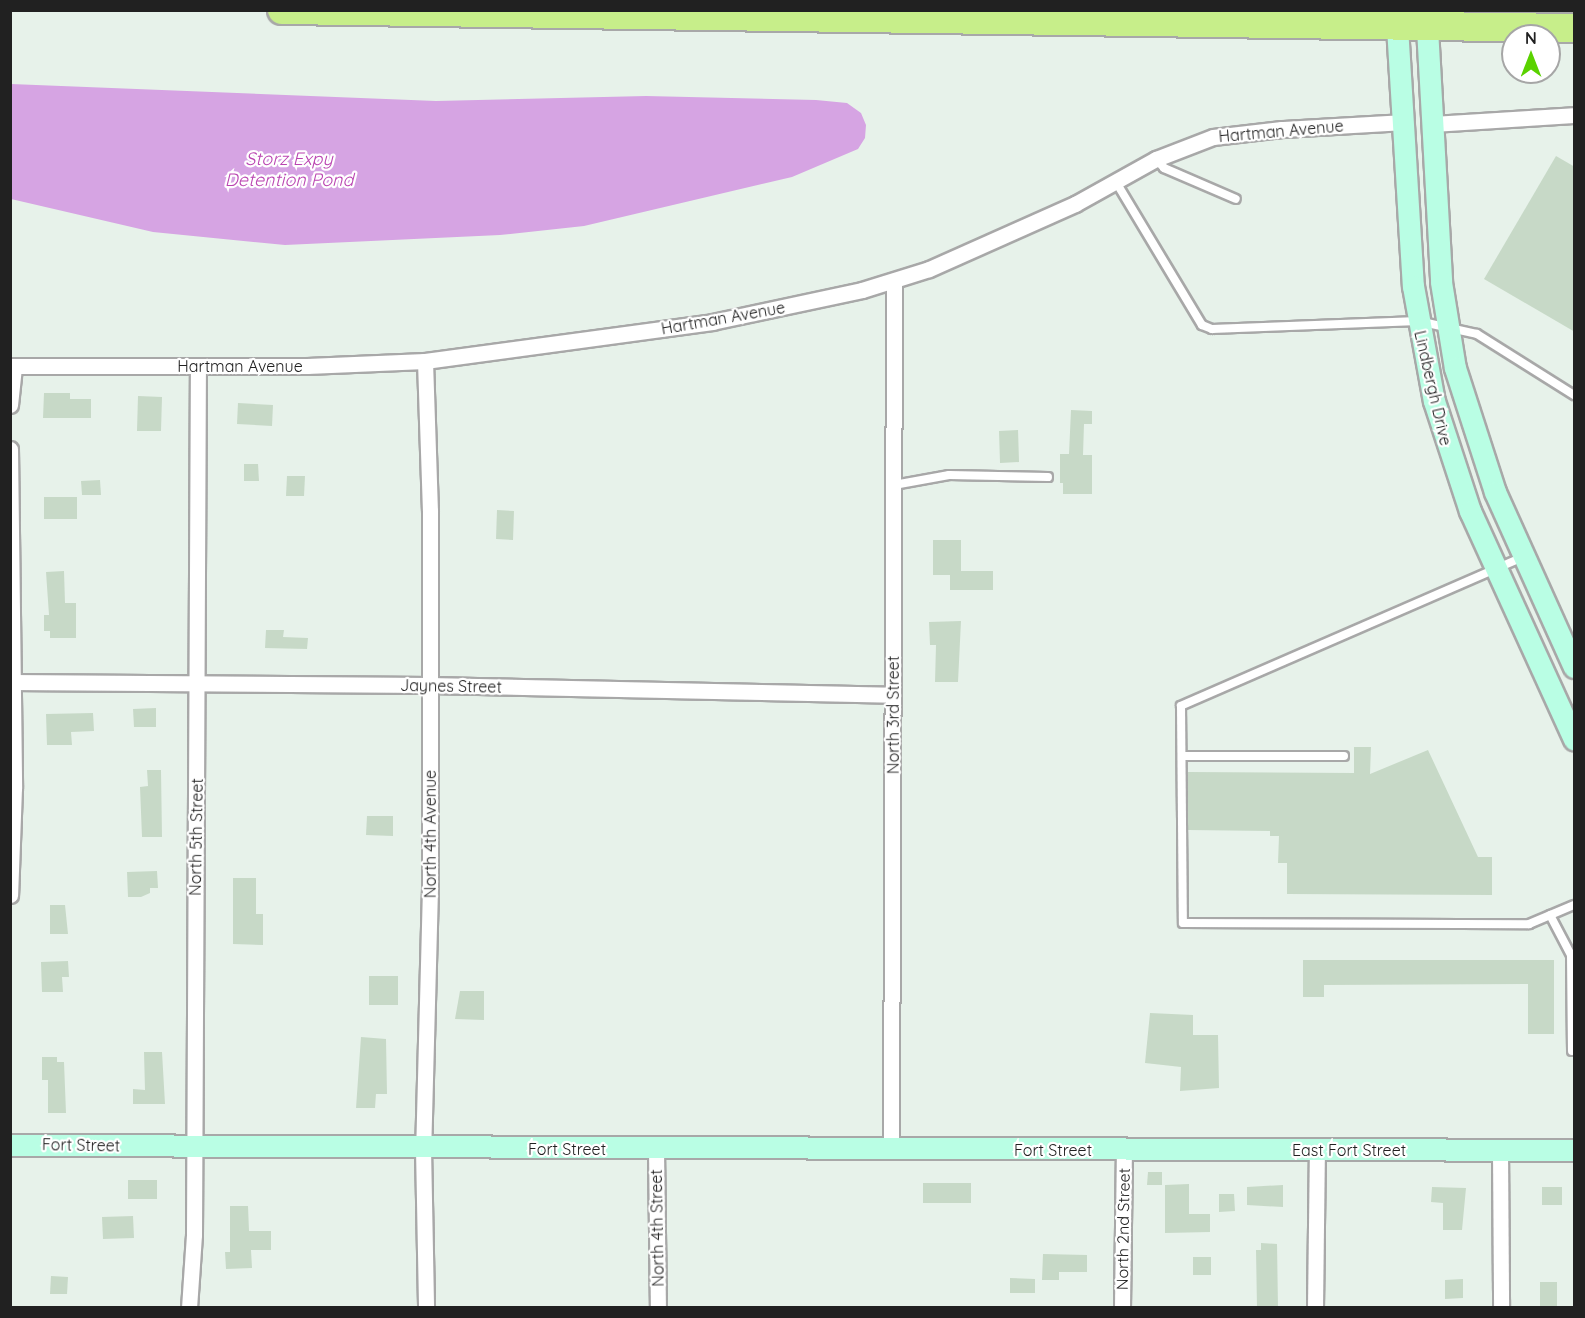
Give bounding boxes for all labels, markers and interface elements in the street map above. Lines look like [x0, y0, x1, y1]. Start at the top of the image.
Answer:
north arrow [1501, 24, 1561, 84]
text: N [1525, 28, 1537, 48]
street label: Hartman Avenue [1218, 116, 1344, 146]
water label: Storz Expy Detention Pond [225, 149, 353, 192]
street label: Hartman Avenue [660, 298, 786, 338]
street label: Lindbergh Drive [1410, 329, 1456, 447]
street label: Hartman Avenue [177, 356, 303, 376]
street label: North 3rd Street [883, 656, 903, 774]
street label: Jaynes Street [400, 676, 502, 696]
street label: North 4th Avenue [420, 770, 440, 898]
street label: North 5th Street [185, 778, 207, 896]
street label: Fort Street [42, 1135, 120, 1155]
street label: Fort Street [528, 1139, 606, 1159]
street label: Fort Street [1014, 1140, 1092, 1160]
street label: East Fort Street [1292, 1140, 1406, 1160]
street label: North 2nd Street [1112, 1168, 1134, 1290]
street label: North 4th Street [646, 1169, 668, 1287]

